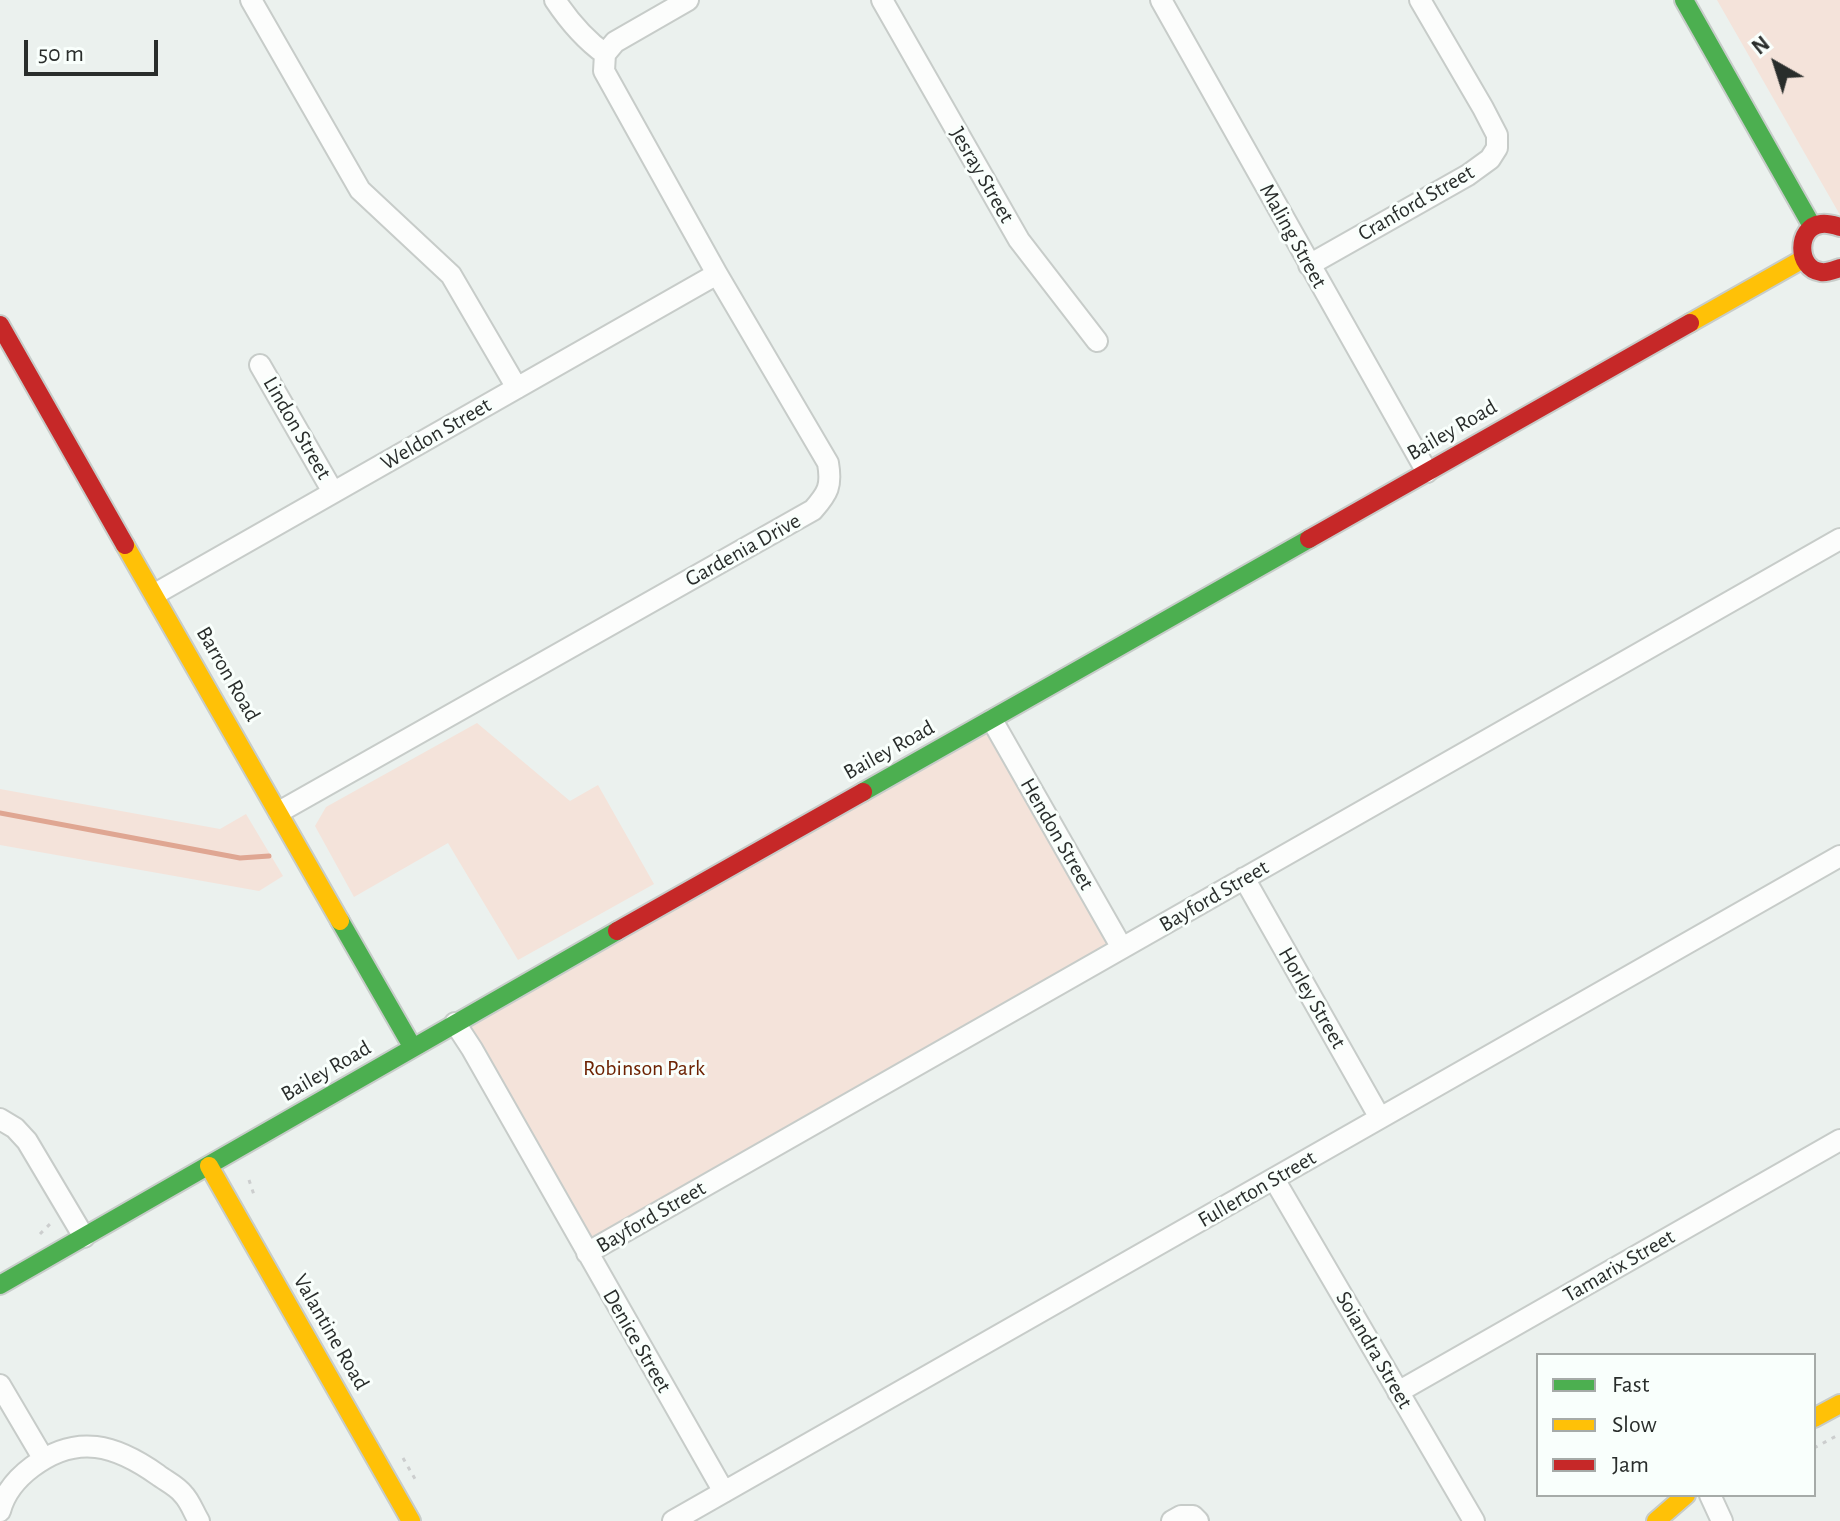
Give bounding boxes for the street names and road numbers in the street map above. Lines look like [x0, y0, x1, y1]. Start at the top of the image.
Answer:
street label: Jesray Street [944, 122, 1020, 228]
street label: Cranford Street [1353, 159, 1479, 247]
street label: Maling Street [1253, 179, 1333, 293]
street label: Lindon Street [257, 372, 337, 484]
street label: Weldon Street [376, 392, 496, 476]
street label: Bailey Road [1402, 394, 1502, 466]
street label: Gardenia Drive [681, 507, 805, 593]
street label: Barron Road [190, 622, 266, 726]
street label: Bailey Road [839, 714, 939, 786]
street label: Hendon Street [1014, 773, 1100, 895]
street label: Bayford Street [1155, 854, 1273, 938]
street label: Horley Street [1272, 943, 1352, 1053]
street label: Bailey Road [276, 1035, 376, 1107]
street label: Fullerton Street [1193, 1145, 1321, 1233]
street label: Bayford Street [592, 1175, 710, 1259]
street label: Tamarix Street [1559, 1224, 1679, 1308]
street label: Valantine Road [287, 1269, 375, 1395]
street label: Denice Street [597, 1285, 677, 1397]
street label: Soiandra Street [1330, 1287, 1418, 1413]

